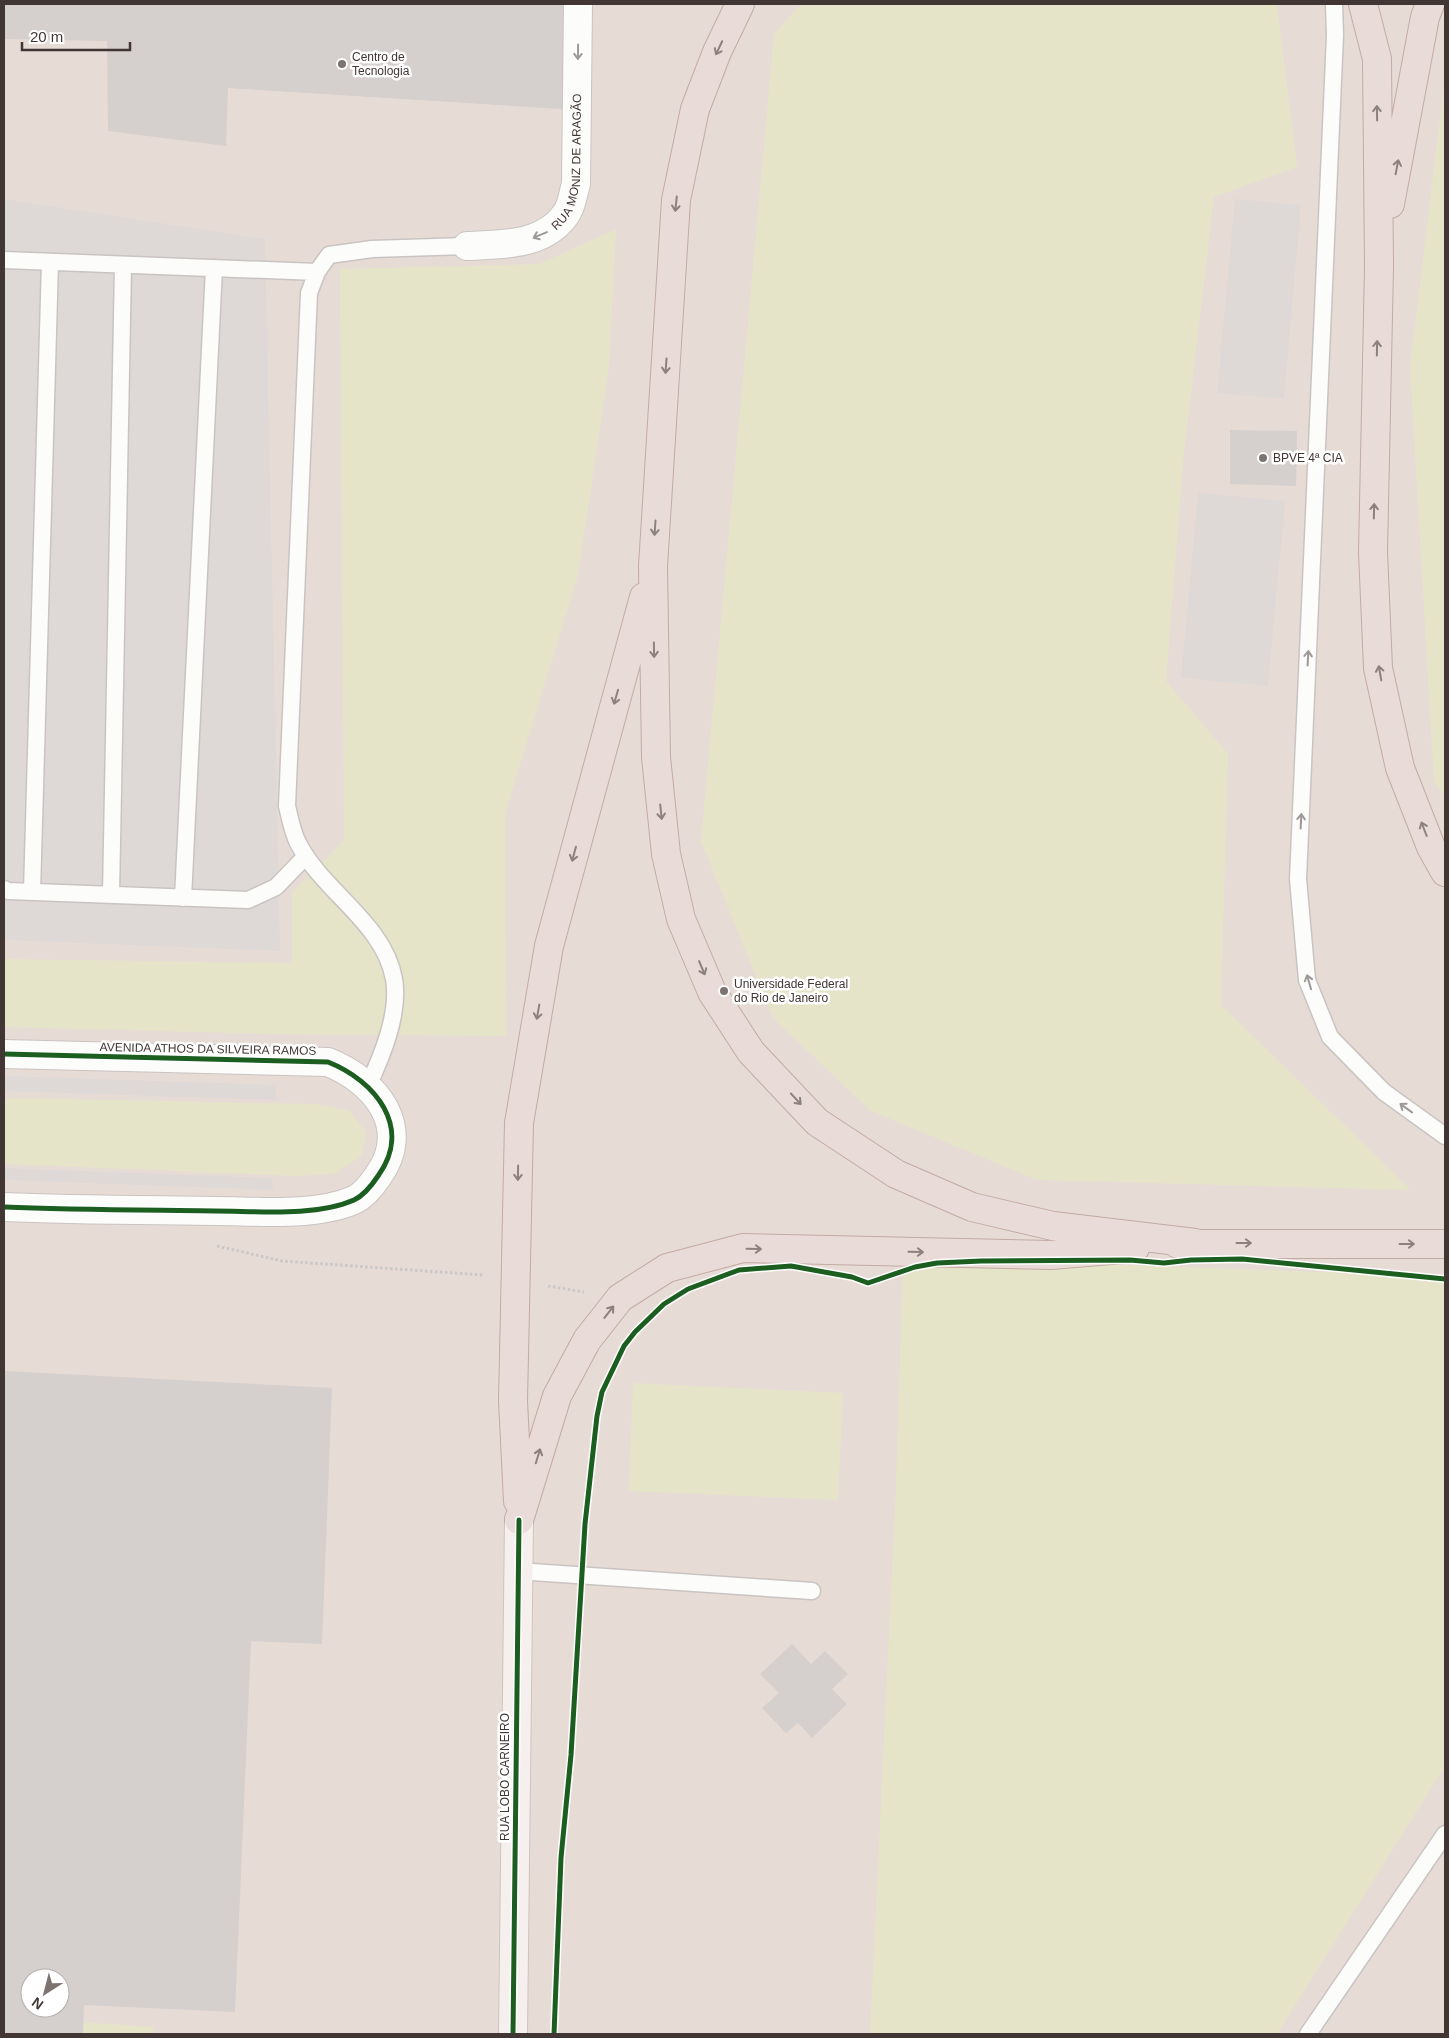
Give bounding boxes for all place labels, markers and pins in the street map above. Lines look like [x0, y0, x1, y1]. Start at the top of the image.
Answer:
place label: Centro de Tecnologia [352, 50, 410, 78]
marker: Centro de Tecnologia [336, 58, 348, 70]
place label: BPVE 4ª CIA [1273, 451, 1343, 465]
marker: BPVE 4ª CIA [1257, 452, 1269, 464]
place label: Universidade Federal do Rio de Janeiro [734, 977, 848, 1005]
marker: Universidade Federal do Rio de Janeiro [718, 985, 730, 997]

